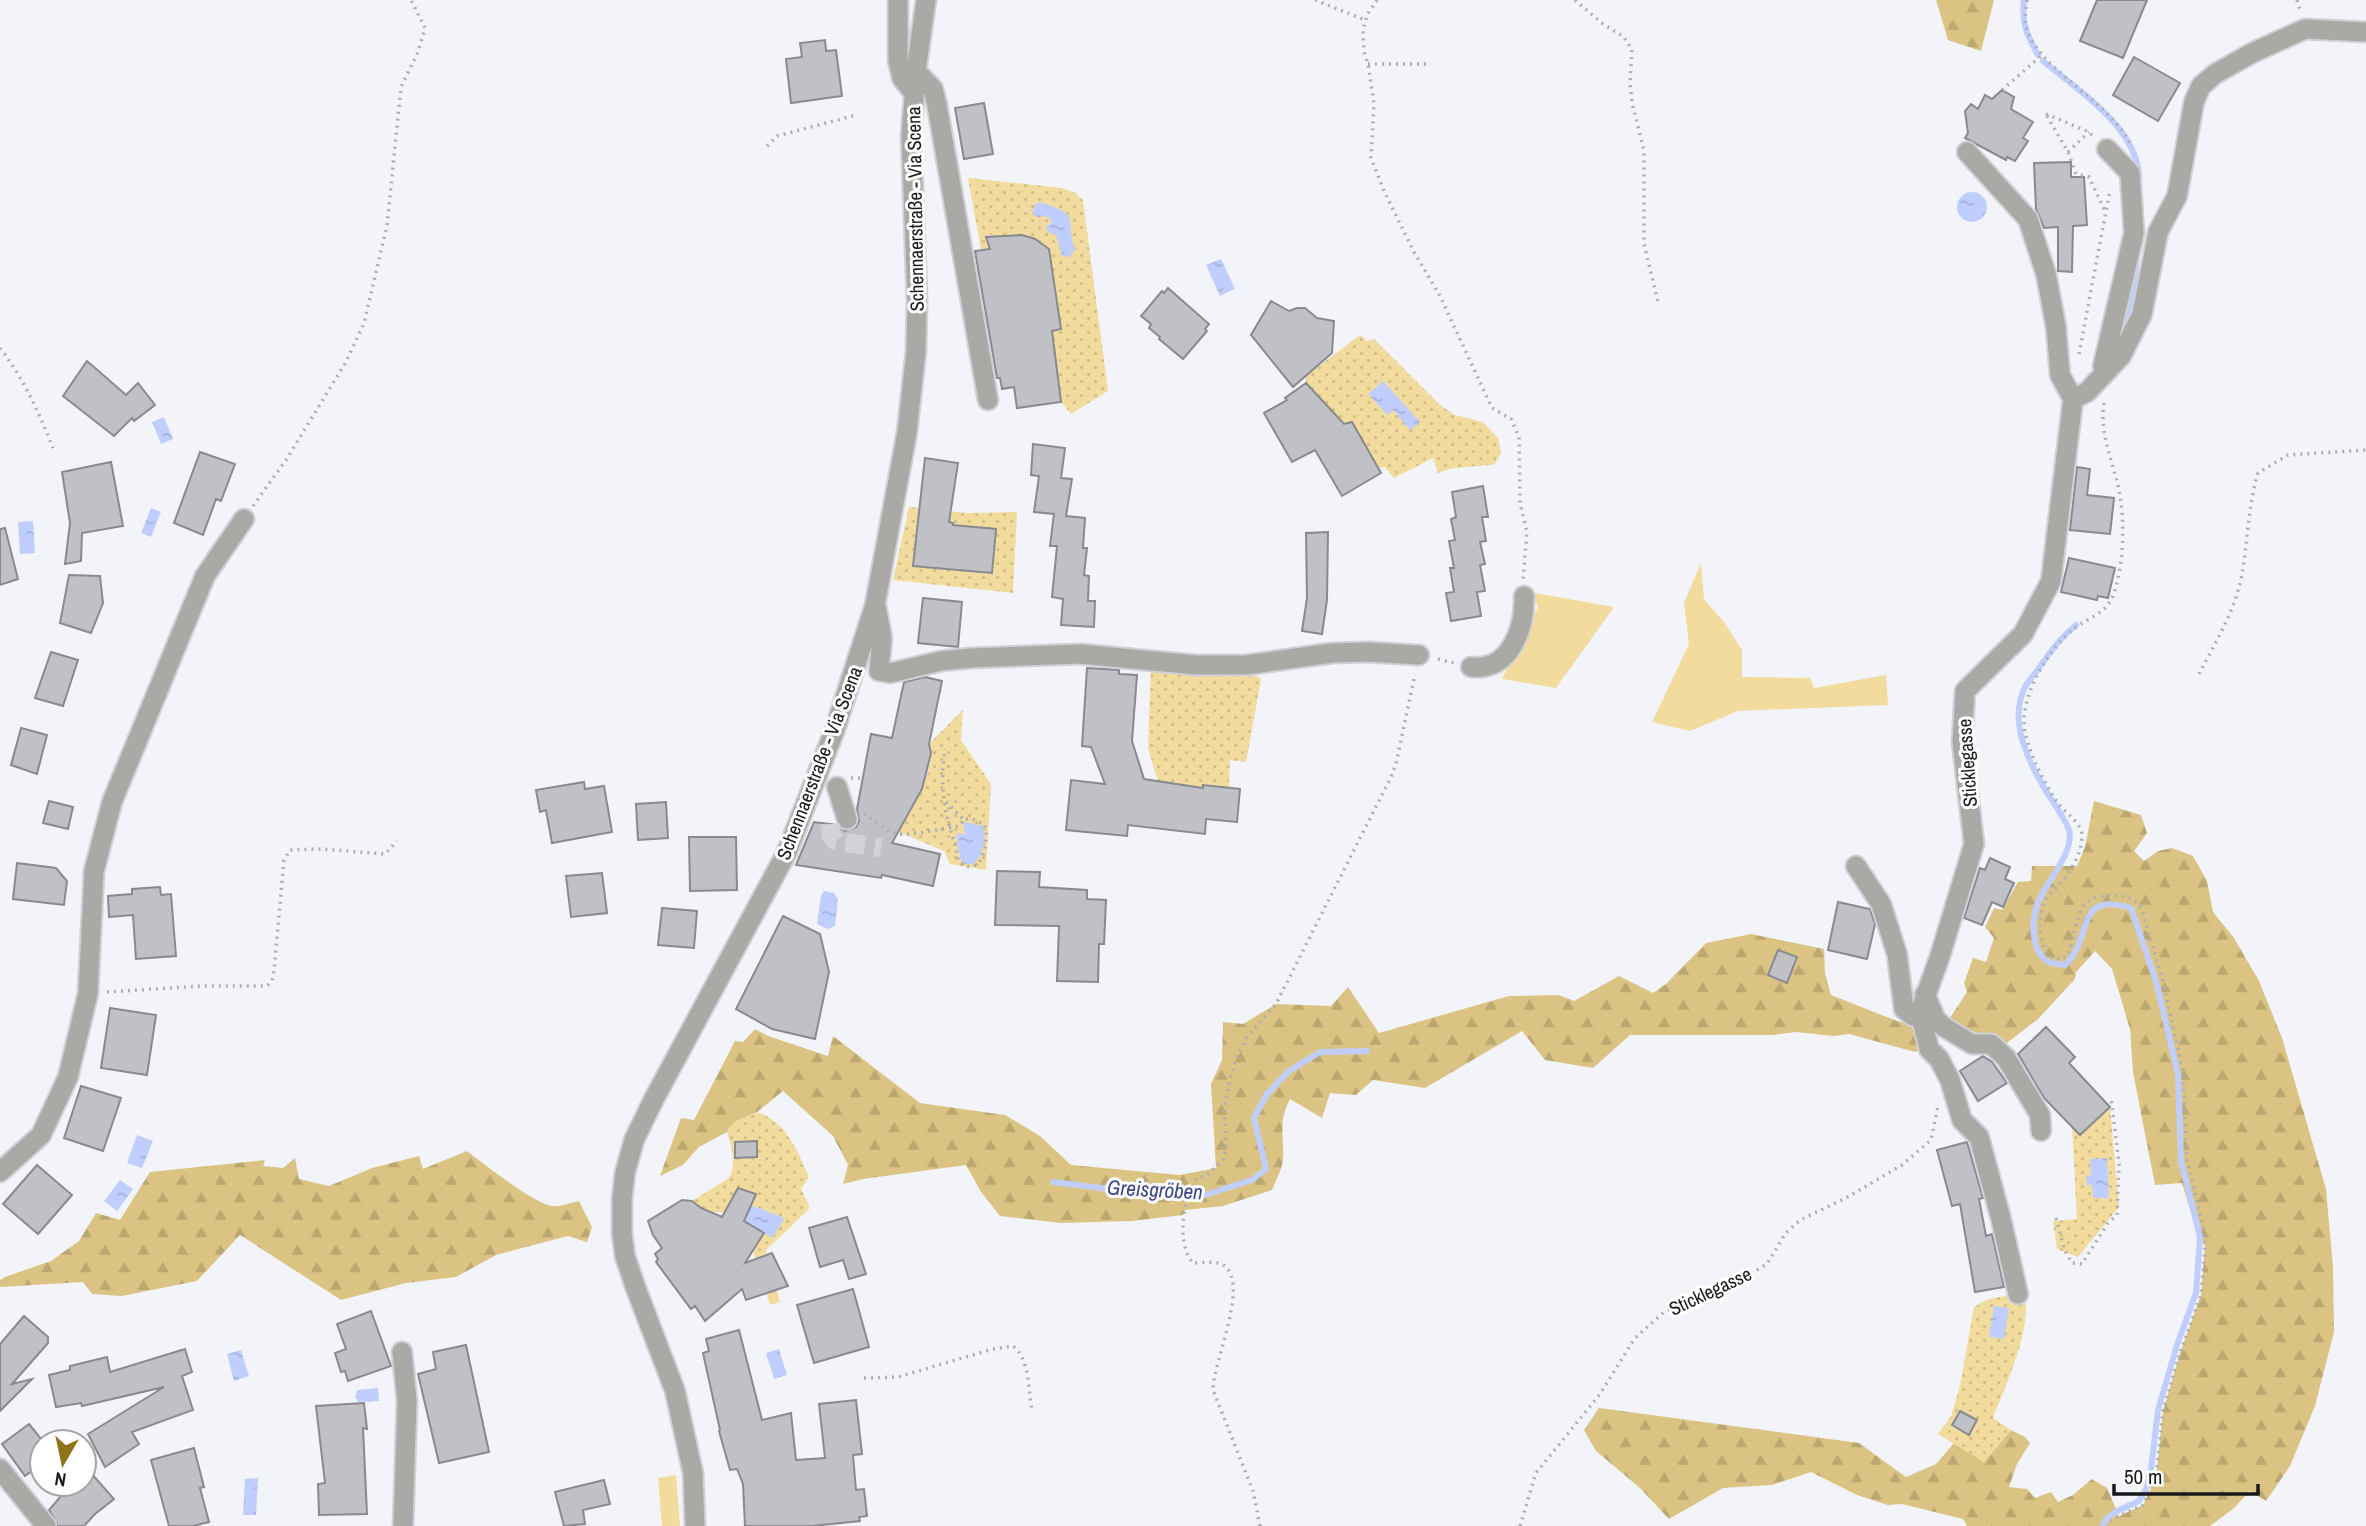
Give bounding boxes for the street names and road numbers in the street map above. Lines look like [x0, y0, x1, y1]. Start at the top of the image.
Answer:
street label: Schennaerstraße - Via Scena [900, 106, 930, 312]
street label: Schennaerstraße - Via Scena [770, 662, 868, 863]
street label: Sticklegasse [1951, 718, 1983, 808]
street label: Sticklegasse [1664, 1261, 1756, 1321]

